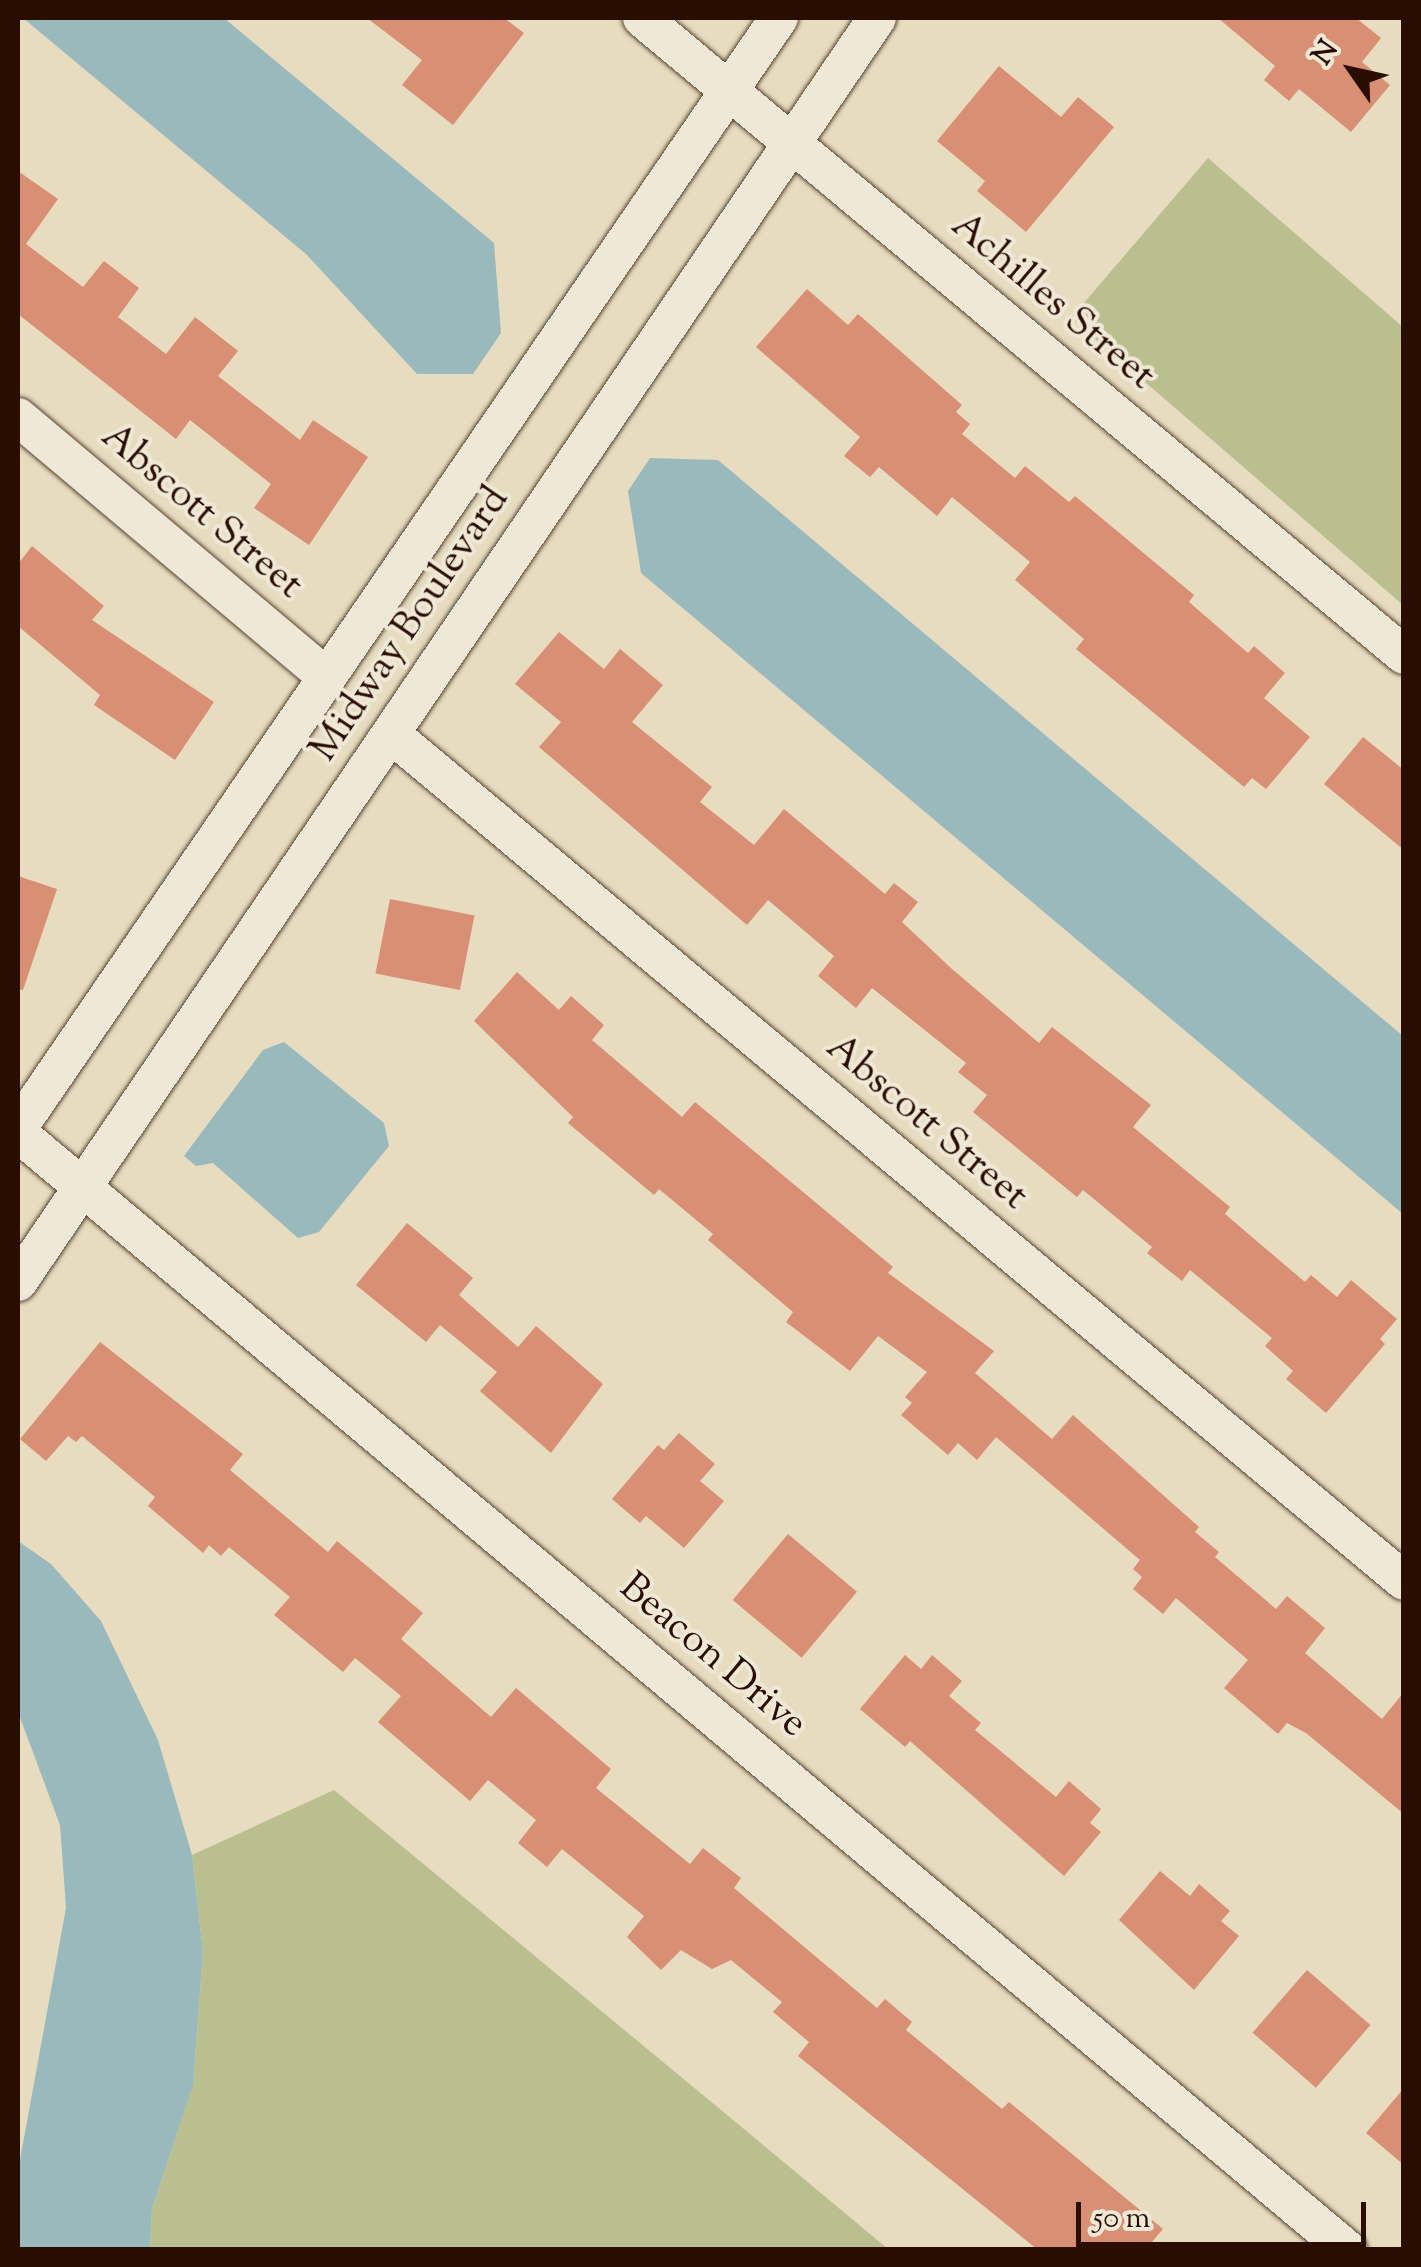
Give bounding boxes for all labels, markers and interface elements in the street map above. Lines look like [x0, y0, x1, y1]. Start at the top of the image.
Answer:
north arrow [1301, 20, 1401, 120]
text: N [1303, 33, 1349, 74]
street label: Achilles Street [940, 203, 1164, 401]
street label: Abscott Street [90, 414, 312, 610]
street label: Midway Boulevard [301, 478, 521, 772]
street label: Abscott Street [815, 1025, 1037, 1221]
street label: Beacon Drive [608, 1565, 816, 1749]
scale bar [1081, 2182, 1371, 2244]
text: 50 m [1093, 2198, 1150, 2241]

